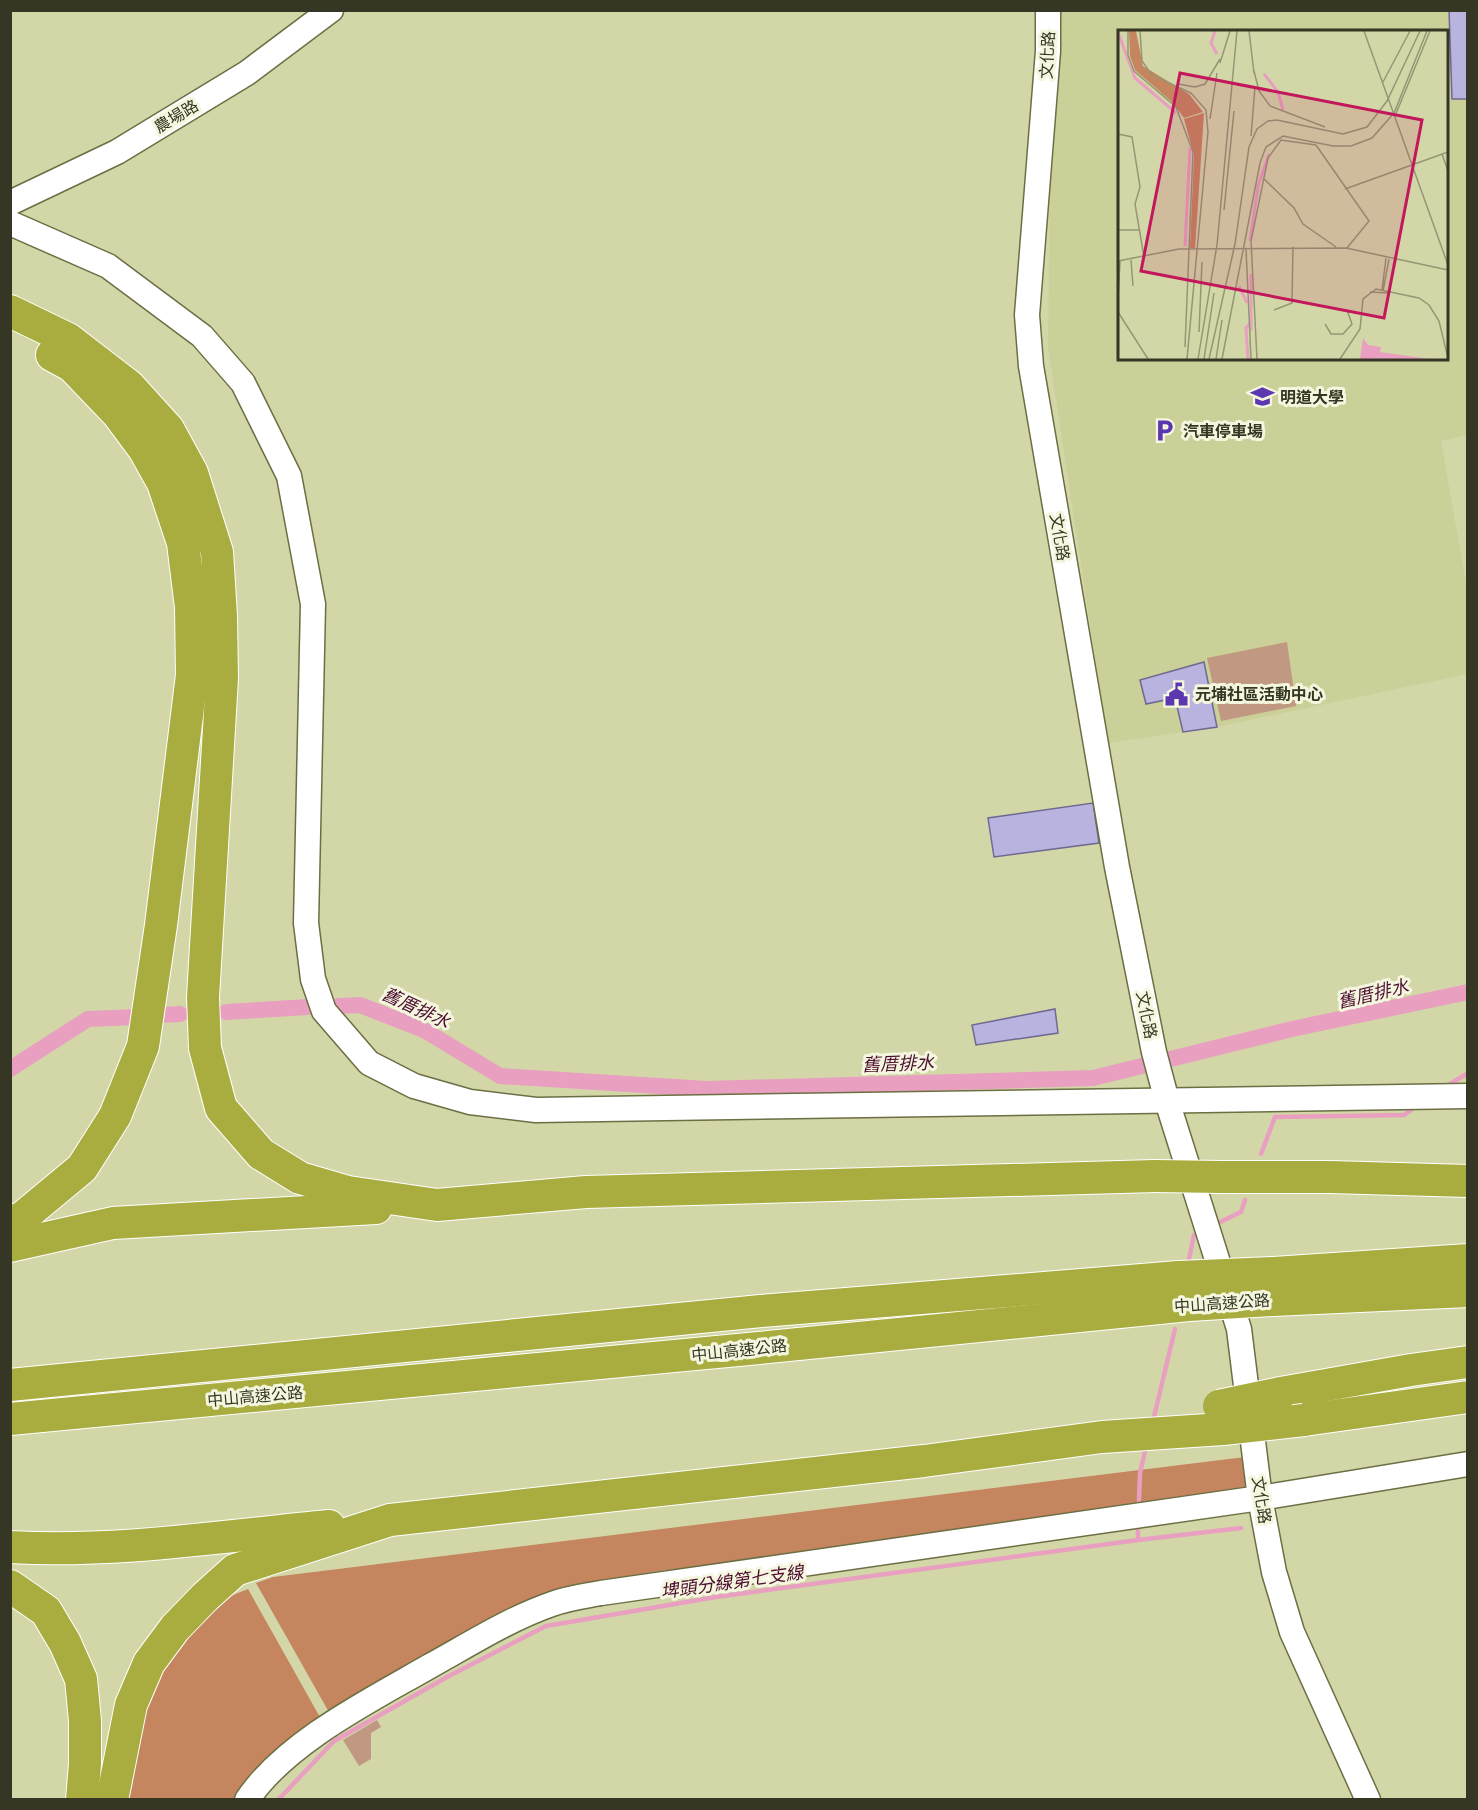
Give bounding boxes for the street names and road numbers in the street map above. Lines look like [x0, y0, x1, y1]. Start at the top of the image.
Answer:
street label: 文化路 [1038, 31, 1059, 80]
street label: 農場路 [151, 97, 202, 138]
street label: 文化路 [1045, 512, 1072, 563]
street label: 文化路 [1132, 990, 1159, 1041]
street label: 中山高速公路 [1174, 1292, 1271, 1317]
street label: 中山高速公路 [690, 1337, 788, 1366]
street label: 中山高速公路 [206, 1384, 304, 1411]
street label: 文化路 [1247, 1475, 1274, 1525]

